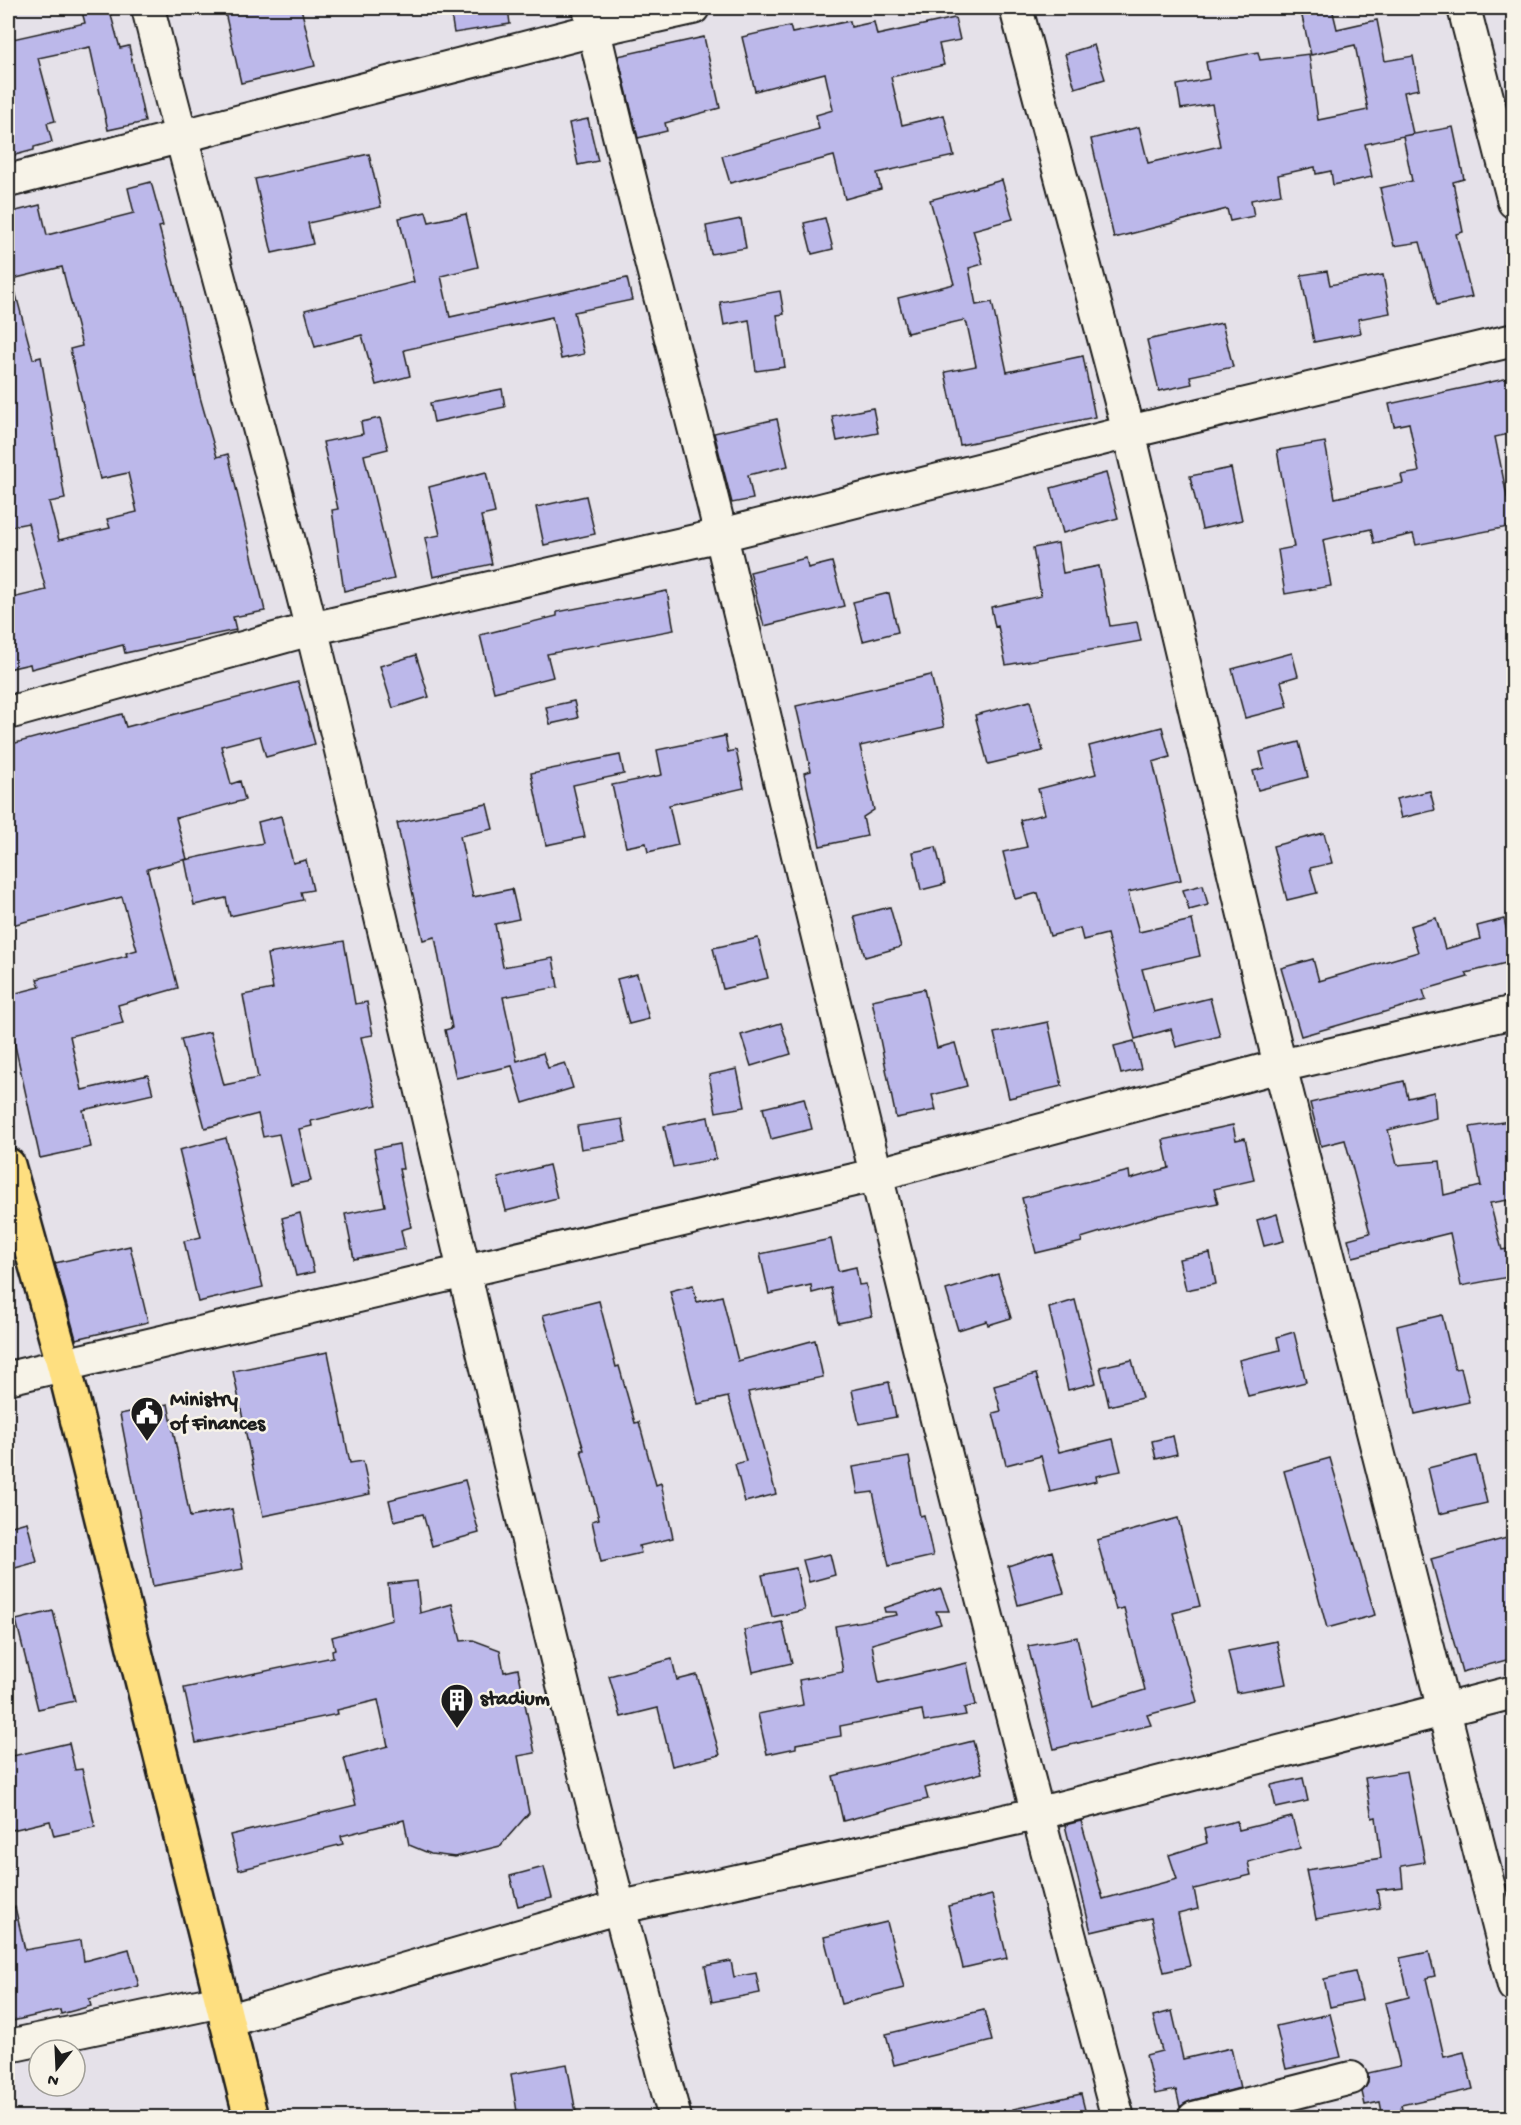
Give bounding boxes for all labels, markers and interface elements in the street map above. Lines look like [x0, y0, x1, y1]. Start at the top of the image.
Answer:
place label: Ministry of Finances [169, 1389, 266, 1438]
public building icon: Ministry of Finances [129, 1395, 165, 1442]
building icon: stadium [439, 1682, 475, 1729]
place label: stadium [480, 1688, 550, 1713]
north arrow [27, 2038, 87, 2098]
text: N [45, 2068, 61, 2090]

